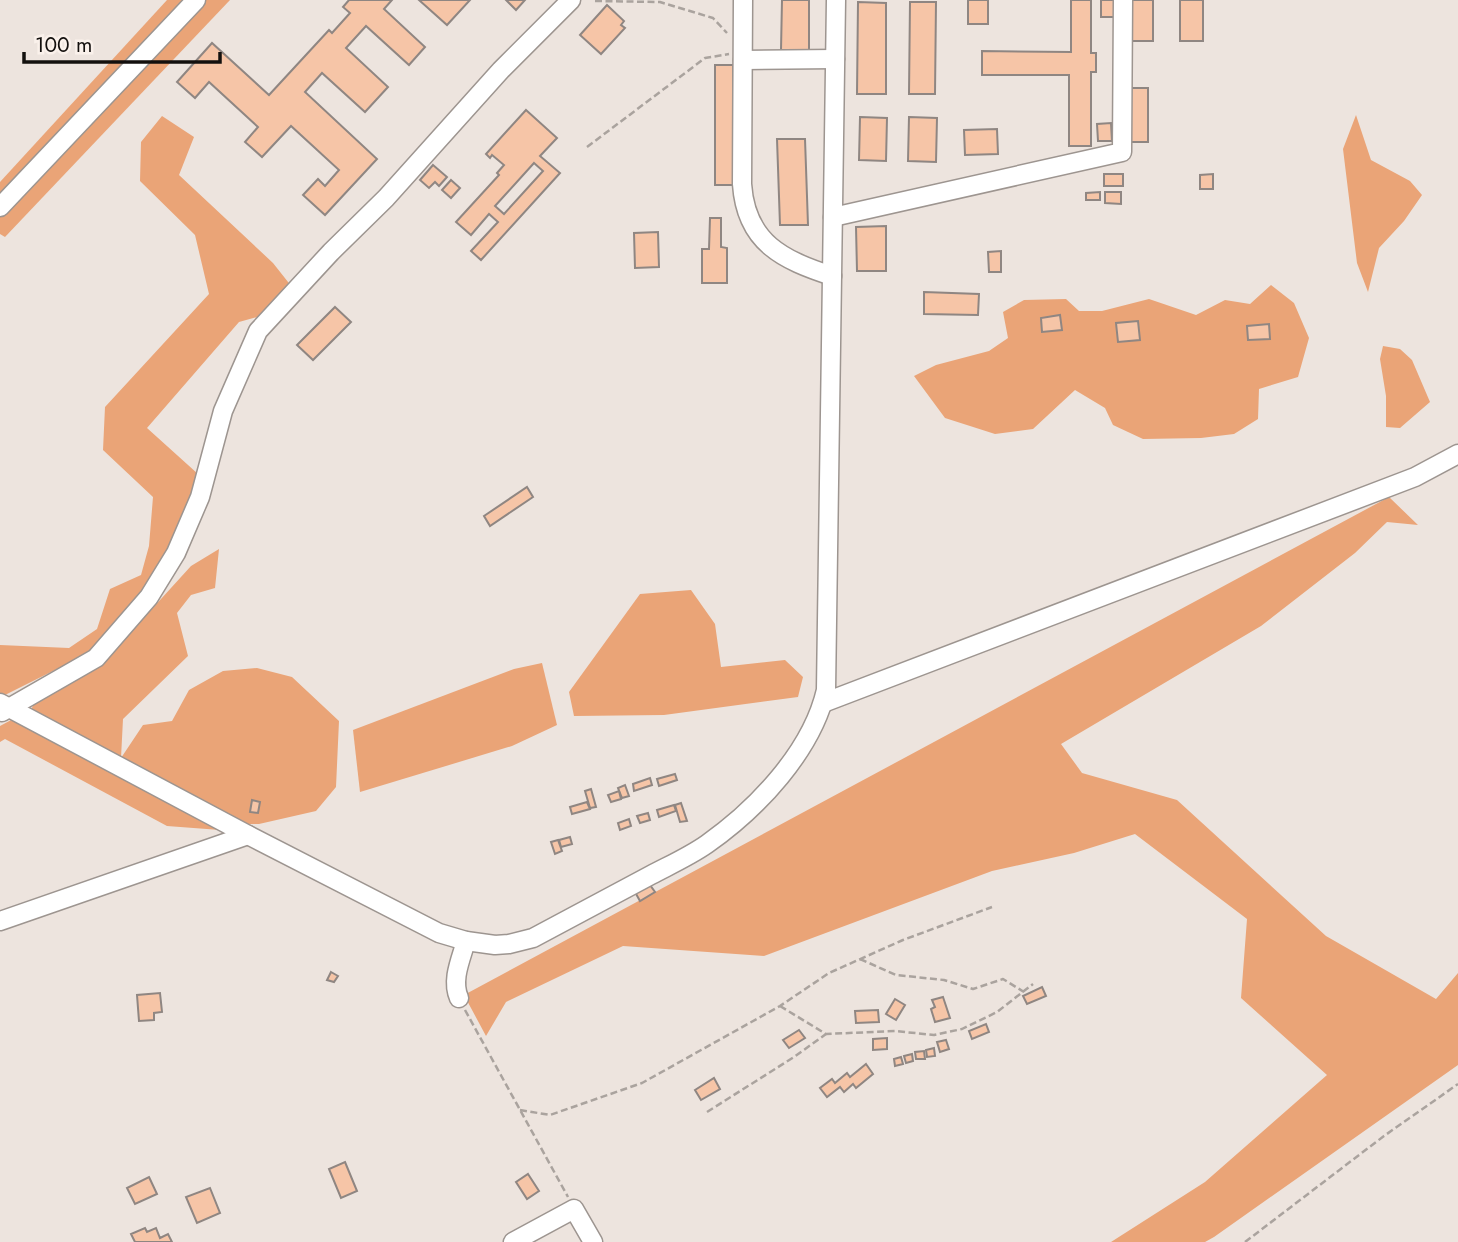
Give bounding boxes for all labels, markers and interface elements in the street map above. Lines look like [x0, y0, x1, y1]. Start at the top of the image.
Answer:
scale bar [24, 21, 220, 65]
text: 100 m [35, 30, 92, 60]

